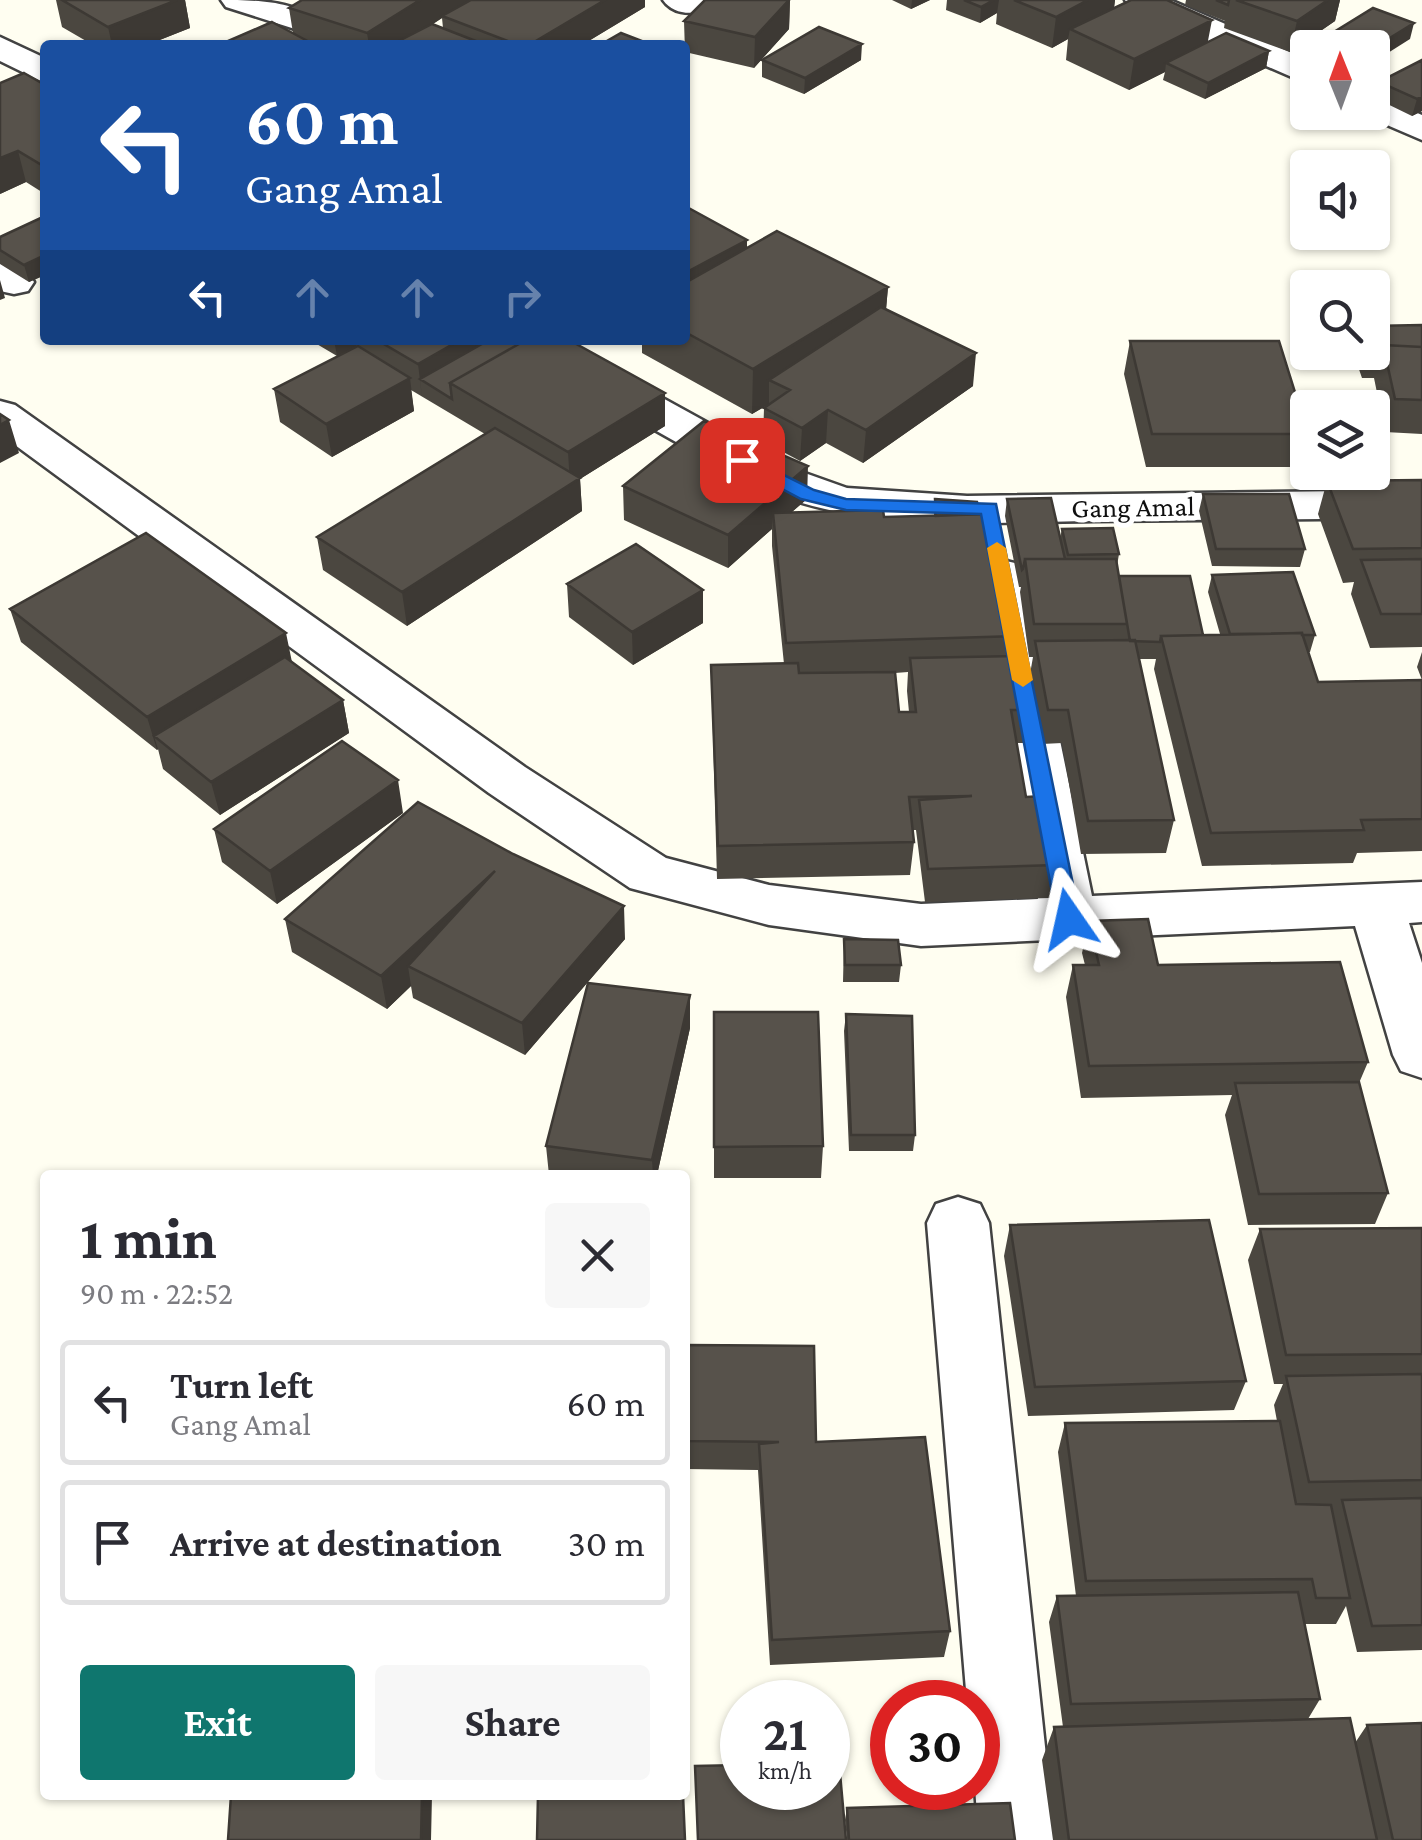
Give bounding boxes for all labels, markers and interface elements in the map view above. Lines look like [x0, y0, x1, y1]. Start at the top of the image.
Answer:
north arrow [1290, 30, 1390, 130]
map controls [1290, 30, 1390, 490]
icon: left [80, 80, 210, 210]
text: 60 m [245, 81, 398, 159]
button: sound [1290, 150, 1390, 250]
text: Gang Amal [245, 163, 443, 213]
icon: left [180, 270, 235, 325]
icon: ahead [285, 270, 340, 325]
icon: ahead [390, 270, 445, 325]
icon: right [495, 270, 550, 325]
button: search [1290, 270, 1390, 370]
button: layers [1290, 390, 1390, 490]
pin [700, 418, 785, 503]
icon: arrive [715, 433, 770, 488]
street label: Gang Amal [1071, 490, 1195, 524]
position arrow [1017, 867, 1121, 971]
button: close [545, 1203, 650, 1308]
text: 1 min [80, 1204, 217, 1271]
text: 90 m · 22:52 [80, 1275, 233, 1311]
text: Turn left [170, 1364, 313, 1406]
icon: left [85, 1375, 140, 1430]
text: 60 m [567, 1382, 645, 1424]
text: Gang Amal [170, 1406, 311, 1442]
icon: arrive [85, 1515, 140, 1570]
text: Arrive at destination [170, 1522, 502, 1564]
text: 30 m [568, 1522, 645, 1564]
button: Exit [80, 1665, 355, 1780]
button: Share [375, 1665, 650, 1780]
speed limit sign: 30 [870, 1680, 1000, 1810]
text: 21 [763, 1705, 807, 1761]
text: km/h [758, 1757, 812, 1784]

